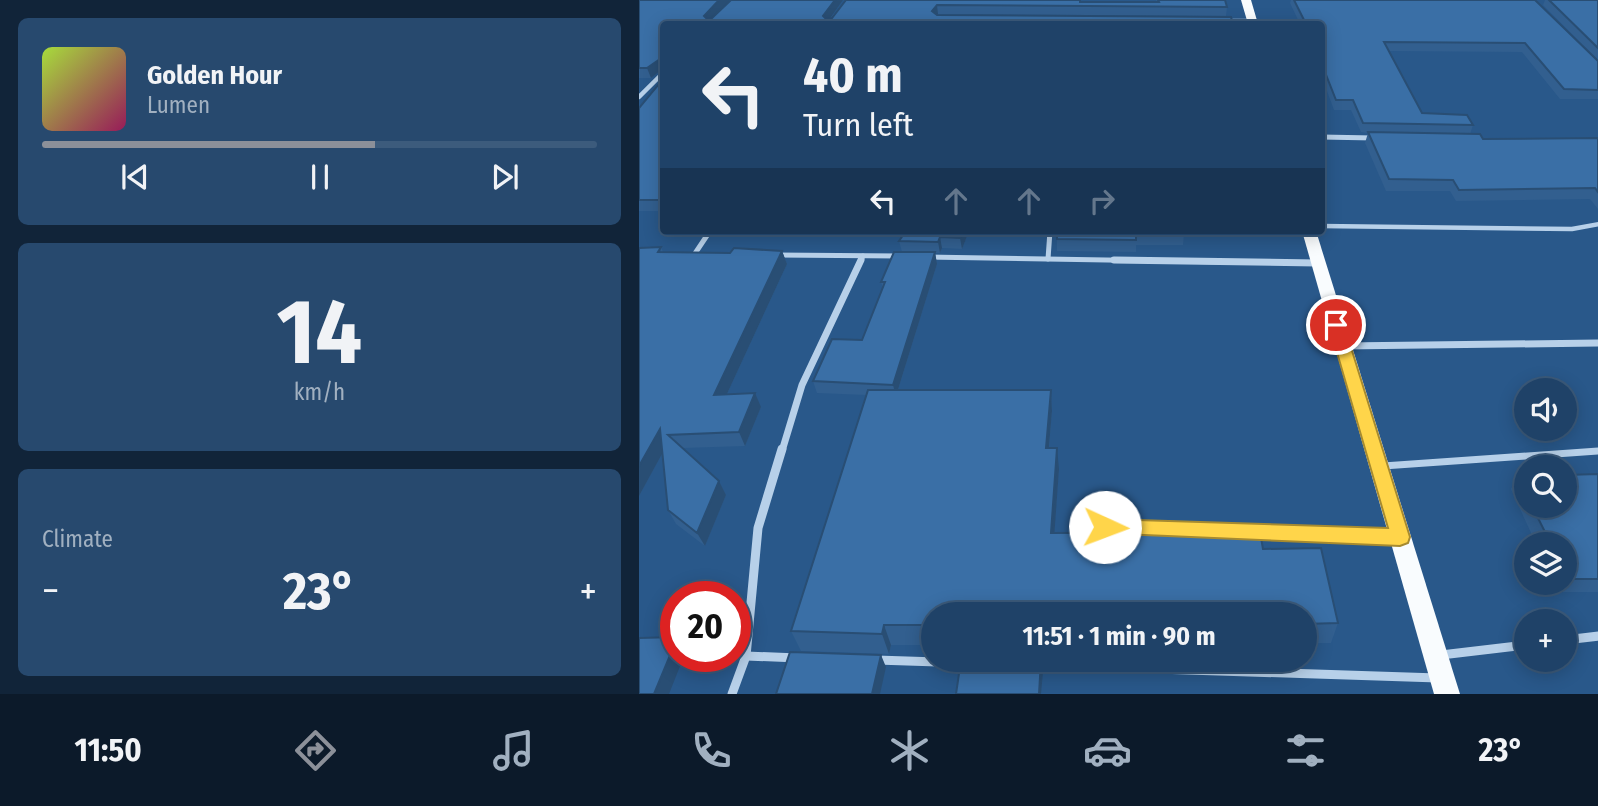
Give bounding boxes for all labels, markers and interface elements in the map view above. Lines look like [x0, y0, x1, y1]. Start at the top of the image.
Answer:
text: 40 m [803, 46, 903, 105]
icon: left [688, 49, 779, 140]
text: Golden Hour [147, 60, 282, 91]
text: Lumen [147, 91, 210, 119]
text: Turn left [803, 106, 913, 144]
icon: previous [116, 158, 154, 196]
icon: pause [301, 158, 339, 196]
icon: next [486, 158, 524, 196]
icon: left [864, 182, 902, 220]
icon: ahead [937, 182, 975, 220]
icon: ahead [1010, 182, 1048, 220]
icon: right [1083, 182, 1121, 220]
text: 14 [277, 278, 362, 387]
pin [1306, 295, 1366, 355]
icon: arrive [1317, 306, 1355, 344]
text: km/h [294, 378, 345, 406]
map controls [1514, 378, 1577, 672]
button: sound [1514, 378, 1577, 441]
button: search [1514, 455, 1577, 518]
position arrow [1068, 490, 1142, 564]
text: Climate [42, 525, 113, 553]
button: layers [1514, 532, 1577, 595]
text: 23° [283, 560, 356, 623]
text: − [42, 568, 59, 614]
text: + [580, 568, 597, 614]
speed limit sign: 20 [660, 581, 751, 672]
button: + [1514, 609, 1577, 672]
text: 11:51 · 1 min · 90 m [1022, 621, 1216, 652]
icon: directions [291, 726, 340, 775]
icon: music [489, 726, 538, 775]
icon: phone [687, 726, 736, 775]
icon: climate [885, 726, 934, 775]
icon: car [1083, 726, 1132, 775]
icon: filters [1281, 726, 1330, 775]
text: 11:50 [74, 731, 142, 769]
text: 23° [1479, 731, 1523, 769]

